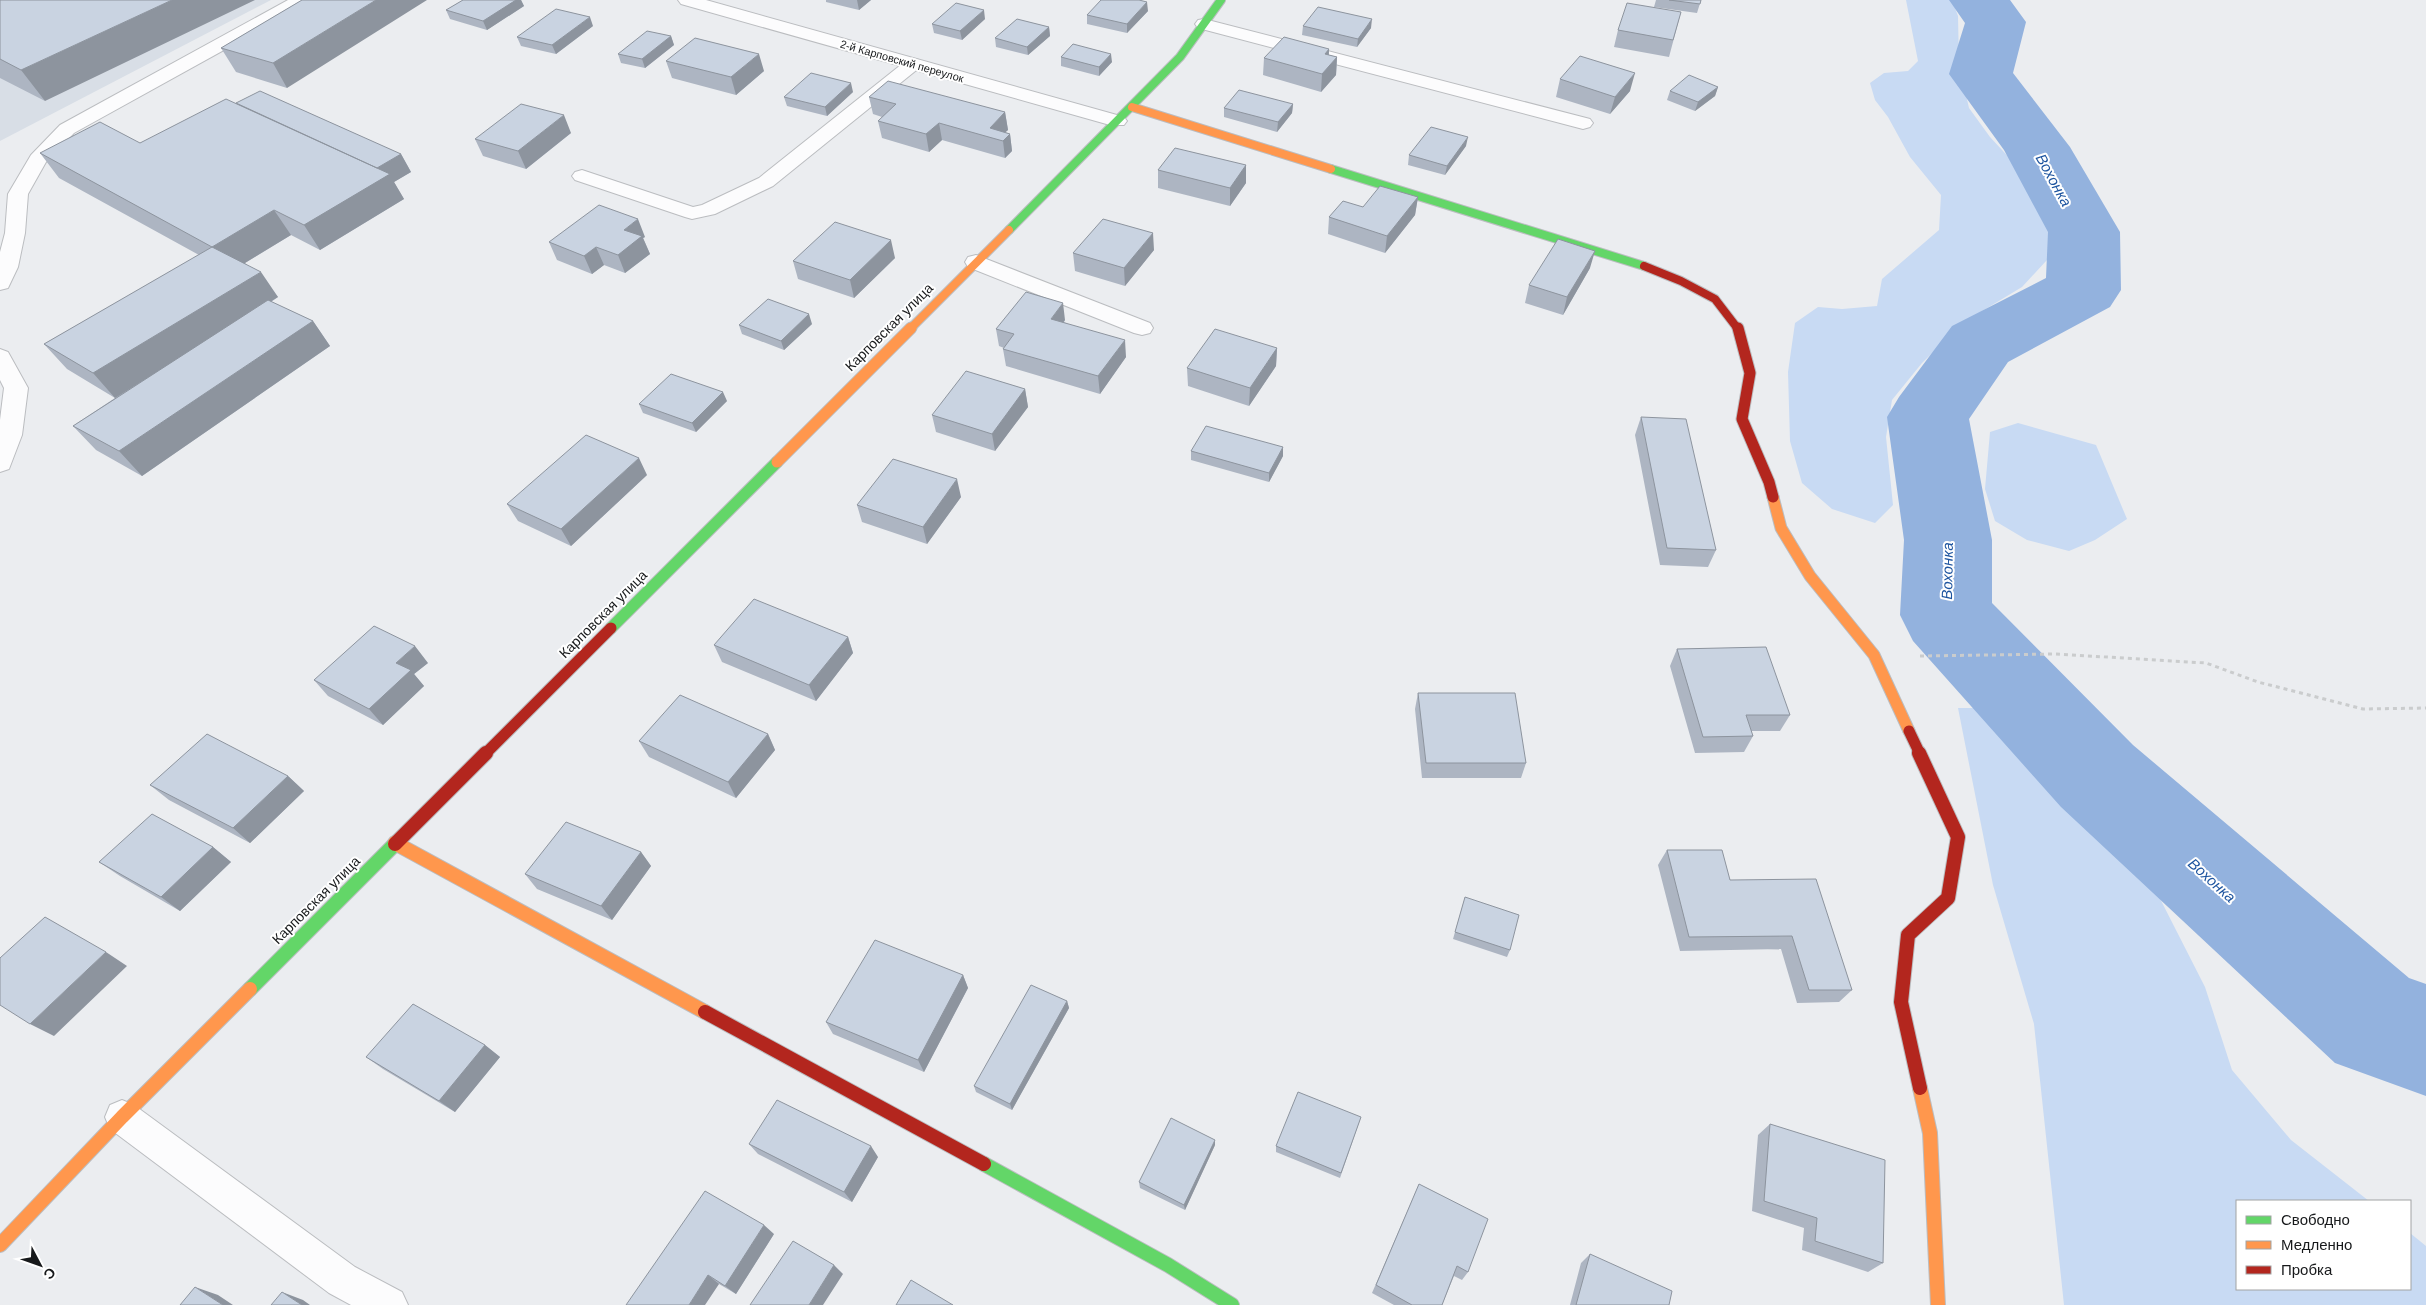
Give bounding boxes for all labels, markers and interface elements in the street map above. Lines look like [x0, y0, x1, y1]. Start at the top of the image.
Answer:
street label: 2-й Карповский переулок [839, 38, 965, 84]
water label: Вохонка [2033, 151, 2075, 209]
street label: Карповская улица [842, 280, 936, 374]
water label: Вохонка [1938, 542, 1956, 600]
street label: Карповская улица [556, 567, 650, 661]
street label: Карповская улица [269, 853, 363, 947]
water label: Вохонка [2185, 854, 2239, 906]
legend [2236, 1200, 2411, 1290]
text: Свободно [2281, 1211, 2350, 1228]
text: Медленно [2281, 1236, 2352, 1253]
north arrow [15, 1240, 65, 1290]
text: Пробка [2281, 1261, 2333, 1278]
text: С [40, 1264, 59, 1283]

